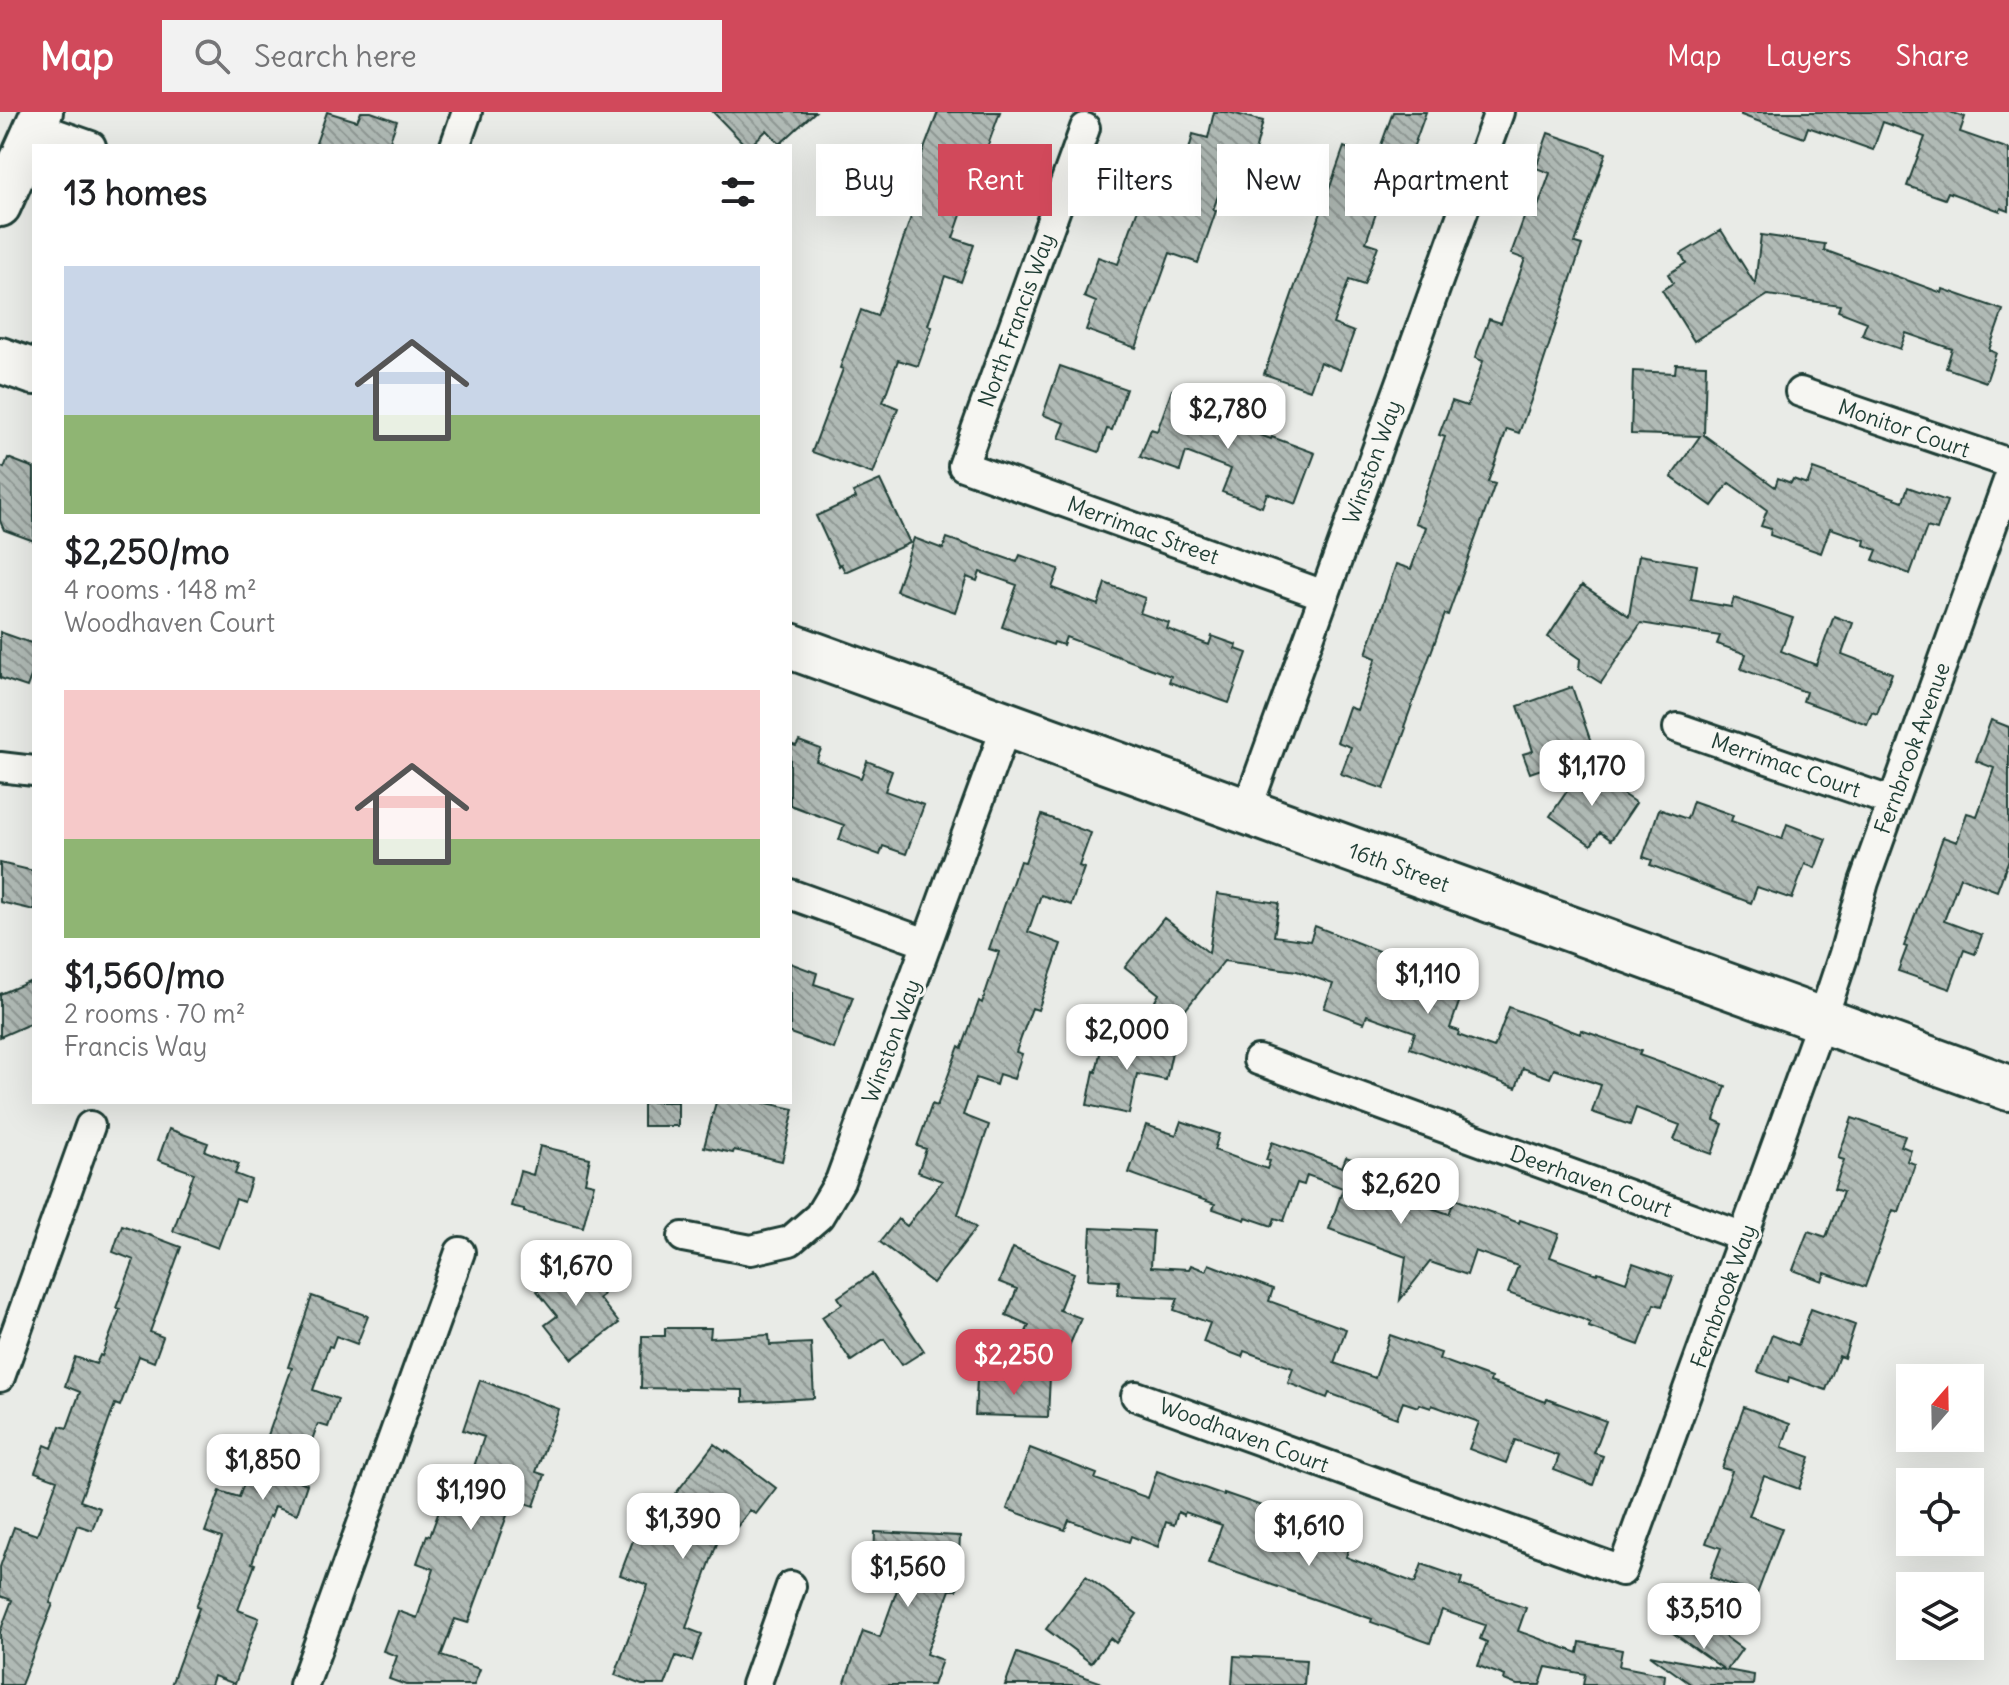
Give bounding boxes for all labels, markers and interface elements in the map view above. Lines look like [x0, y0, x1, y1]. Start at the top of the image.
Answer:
search box [162, 20, 722, 92]
text: Map [40, 33, 114, 80]
icon: search [190, 34, 234, 78]
text: Search here [254, 37, 417, 75]
text: Map [1667, 38, 1722, 74]
text: Layers [1766, 38, 1852, 74]
text: Share [1896, 38, 1969, 74]
chip: Buy [816, 144, 922, 216]
chip: Rent [938, 144, 1052, 216]
chip: Filters [1068, 144, 1201, 216]
chip: New [1217, 144, 1329, 216]
chip: Apartment [1345, 144, 1537, 216]
icon: filters [716, 170, 760, 214]
text: 13 homes [64, 171, 207, 214]
street label: North Francis Way [972, 229, 1060, 411]
icon: home [340, 318, 484, 462]
pin: $2,780 [1163, 383, 1293, 451]
text: $2,780 [1189, 392, 1267, 425]
street label: Monitor Court [1834, 392, 1974, 464]
street label: Winston Way [1337, 396, 1407, 528]
street label: Merrimac Street [1063, 490, 1223, 570]
text: $2,250/mo [64, 530, 230, 573]
text: 4 rooms · 148 m² [64, 573, 257, 606]
text: Woodhaven Court [64, 606, 275, 639]
street label: Fernbrook Avenue [1868, 658, 1956, 838]
street label: Merrimac Court [1707, 726, 1865, 804]
pin: $1,170 [1527, 740, 1657, 808]
icon: home [340, 742, 484, 886]
text: $1,170 [1558, 749, 1626, 782]
street label: 16th Street [1345, 836, 1453, 898]
pin: $1,110 [1363, 948, 1493, 1016]
text: $1,560/mo [64, 954, 225, 997]
text: $1,110 [1395, 957, 1461, 990]
street label: Winston Way [856, 975, 926, 1107]
text: 2 rooms · 70 m² [64, 997, 245, 1030]
pin: $2,000 [1062, 1004, 1192, 1072]
text: $2,000 [1084, 1013, 1170, 1046]
text: Francis Way [64, 1030, 207, 1063]
street label: Deerhaven Court [1506, 1139, 1676, 1223]
pin: $2,620 [1336, 1158, 1466, 1226]
text: $2,620 [1361, 1167, 1441, 1200]
street label: Fernbrook Way [1684, 1220, 1762, 1372]
pin: $1,670 [511, 1240, 641, 1308]
text: $1,670 [539, 1249, 613, 1282]
pin: $2,250 [949, 1329, 1079, 1397]
text: $2,250 [974, 1338, 1054, 1371]
north arrow [1896, 1364, 1984, 1452]
map controls [1896, 1364, 1984, 1660]
street label: Woodhaven Court [1155, 1391, 1333, 1479]
pin: $1,850 [198, 1434, 328, 1502]
text: $1,850 [225, 1443, 301, 1476]
pin: $1,190 [406, 1464, 536, 1532]
button: locate [1896, 1468, 1984, 1556]
text: $1,190 [435, 1473, 507, 1506]
pin: $1,390 [618, 1493, 748, 1561]
pin: $1,610 [1244, 1500, 1374, 1568]
text: $1,390 [645, 1502, 721, 1535]
text: $1,610 [1273, 1509, 1345, 1542]
pin: $1,560 [843, 1541, 973, 1609]
text: $1,560 [870, 1550, 946, 1583]
button: layers [1896, 1572, 1984, 1660]
pin: $3,510 [1639, 1583, 1769, 1651]
text: $3,510 [1665, 1592, 1743, 1625]

